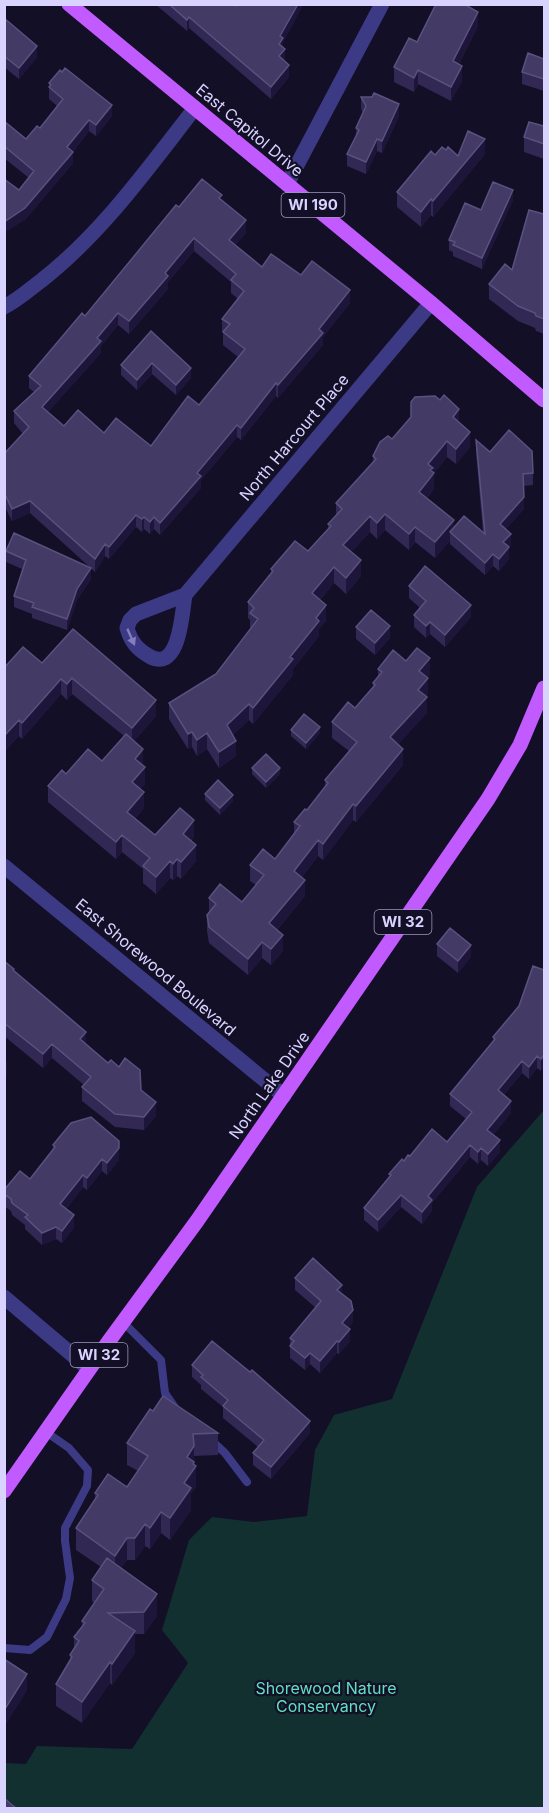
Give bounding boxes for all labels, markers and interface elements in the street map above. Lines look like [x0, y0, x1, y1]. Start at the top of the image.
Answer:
street label: East Capitol Drive [192, 79, 308, 181]
road number: WI 190 [282, 193, 344, 217]
street label: North Harcourt Place [235, 369, 353, 505]
one-way arrow [126, 628, 136, 646]
street label: East Shorewood Boulevard [72, 894, 240, 1040]
road number: WI 32 [374, 910, 432, 934]
street label: North Lake Drive [224, 1027, 314, 1143]
road number: WI 32 [70, 1343, 128, 1367]
park label: Shorewood Nature Conservancy [255, 1678, 397, 1716]

